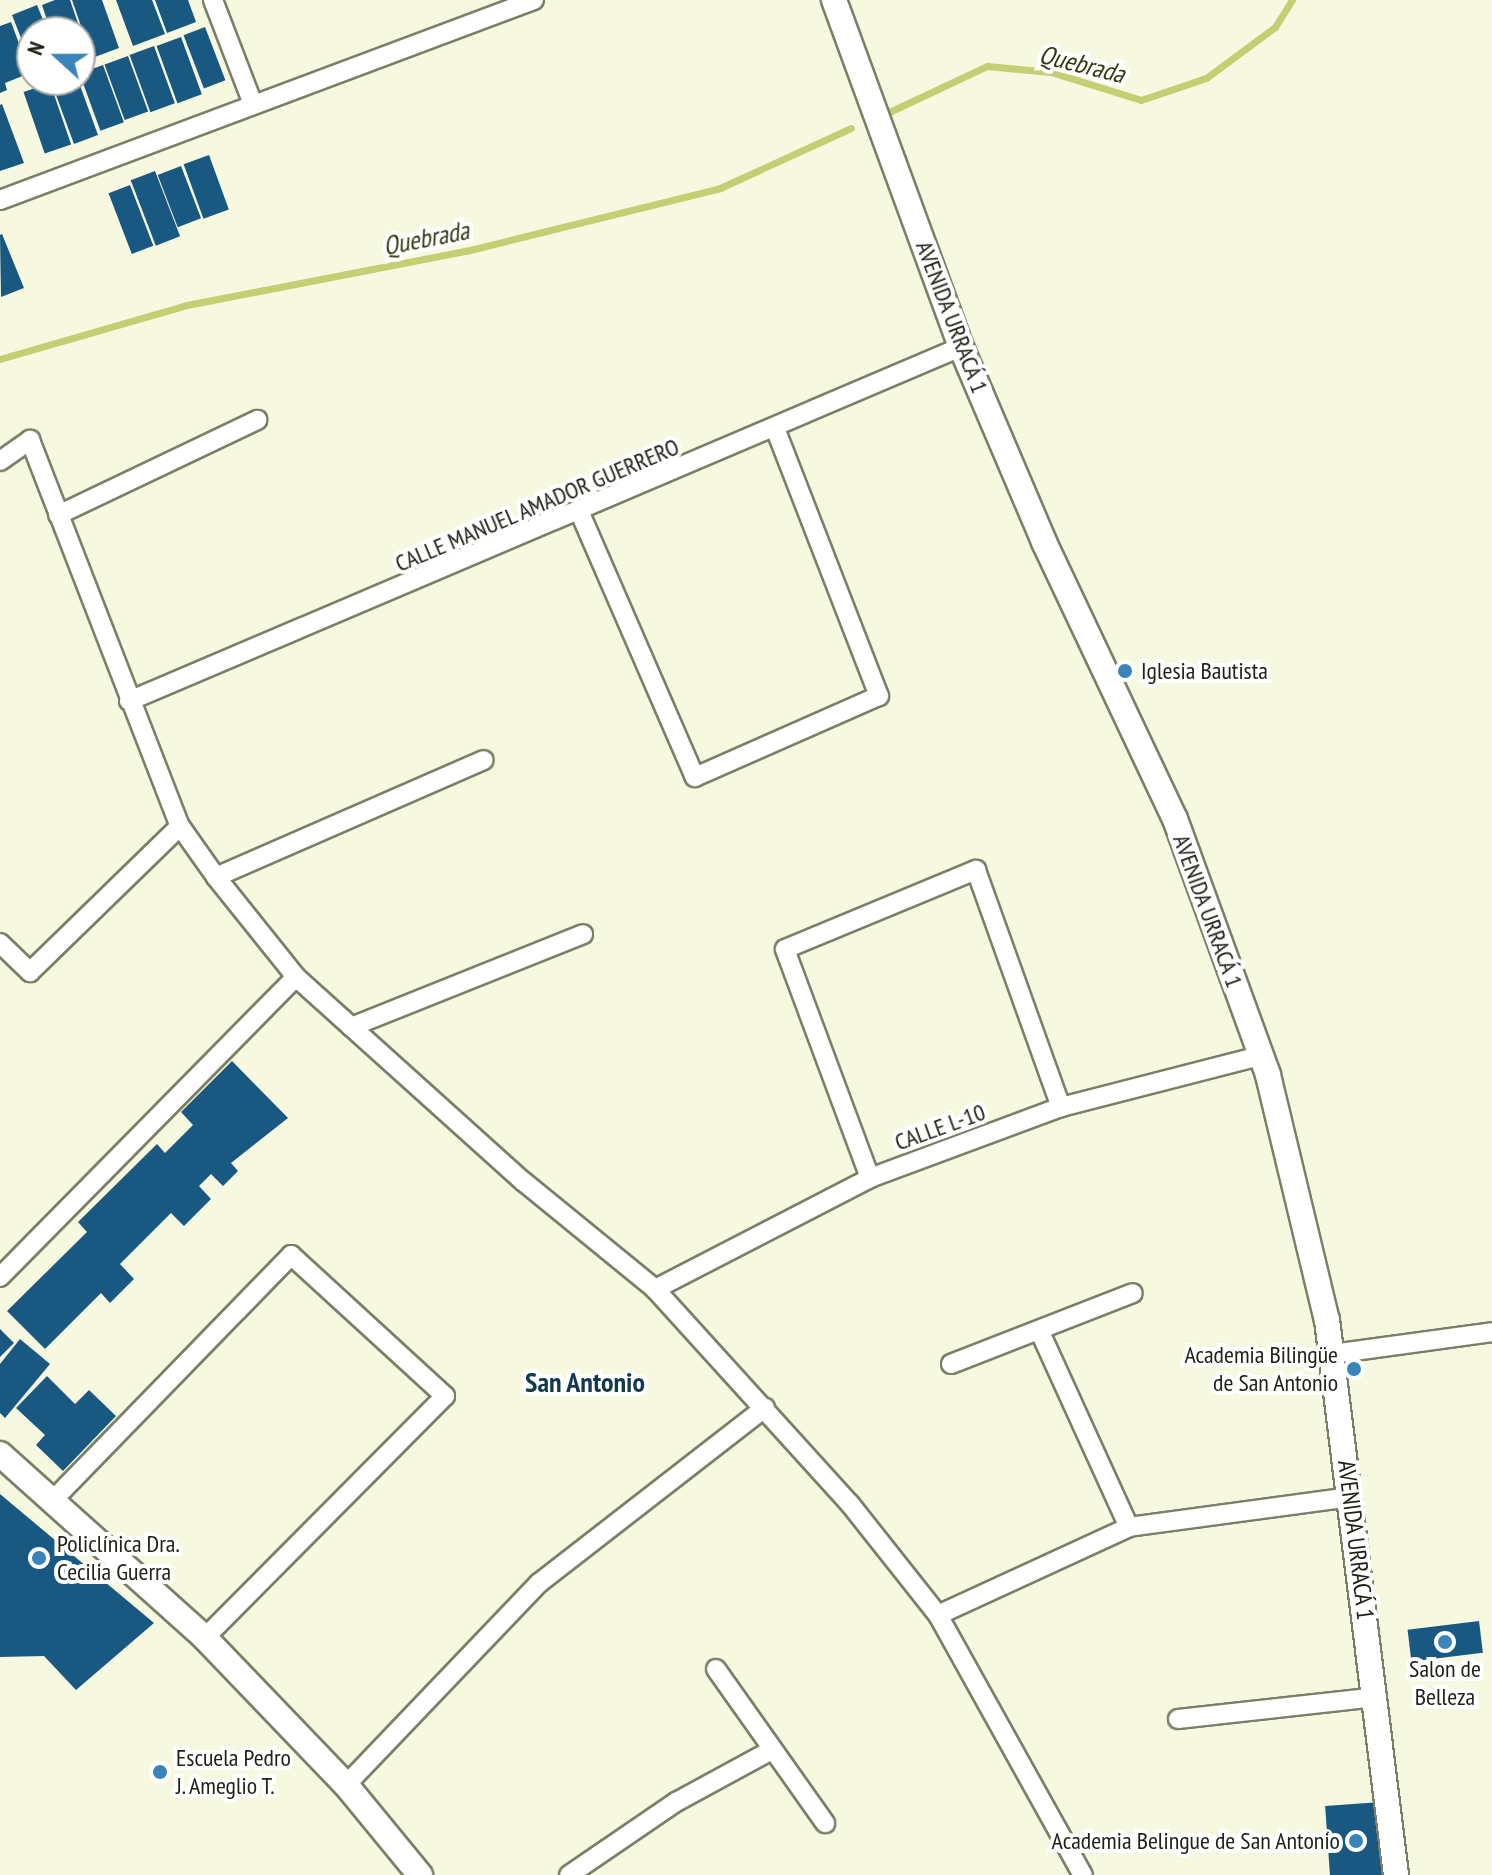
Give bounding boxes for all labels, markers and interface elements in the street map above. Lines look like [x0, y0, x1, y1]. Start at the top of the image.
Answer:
north arrow [16, 16, 96, 96]
text: N [20, 38, 51, 59]
water label: Quebrada [1036, 38, 1128, 90]
water label: Quebrada [380, 214, 472, 262]
street label: AVENIDA URRACÁ 1 [909, 236, 995, 398]
street label: CALLE MANUEL AMADOR GUERRERO [390, 432, 684, 578]
place label: Iglesia Bautista [1141, 657, 1268, 685]
marker: Iglesia Bautista [1116, 662, 1134, 680]
street label: AVENIDA URRACÁ 1 [1167, 830, 1249, 992]
street label: CALLE L-10 [891, 1097, 989, 1157]
place label: Academia Bilingüe de San Antonio [1184, 1341, 1338, 1397]
marker: Academia Bilingüe de San Antonio [1345, 1360, 1363, 1378]
district label: San Antonio [525, 1365, 645, 1399]
street label: AVENIDA URRACÁ 1 [1332, 1458, 1380, 1622]
place label: Policlínica Dra. Cecilia Guerra [57, 1530, 180, 1586]
marker: Policlínica Dra. Cecilia Guerra [28, 1547, 50, 1569]
marker: Salon de Belleza [1436, 1633, 1454, 1651]
place label: Salon de Belleza [1409, 1655, 1481, 1711]
place label: Escuela Pedro J. Ameglio T. [176, 1744, 291, 1800]
marker: Escuela Pedro J. Ameglio T. [151, 1763, 169, 1781]
place label: Academia Belingue de San Antonio [1051, 1827, 1340, 1855]
marker: Academia Belingue de San Antonio [1347, 1832, 1365, 1850]

